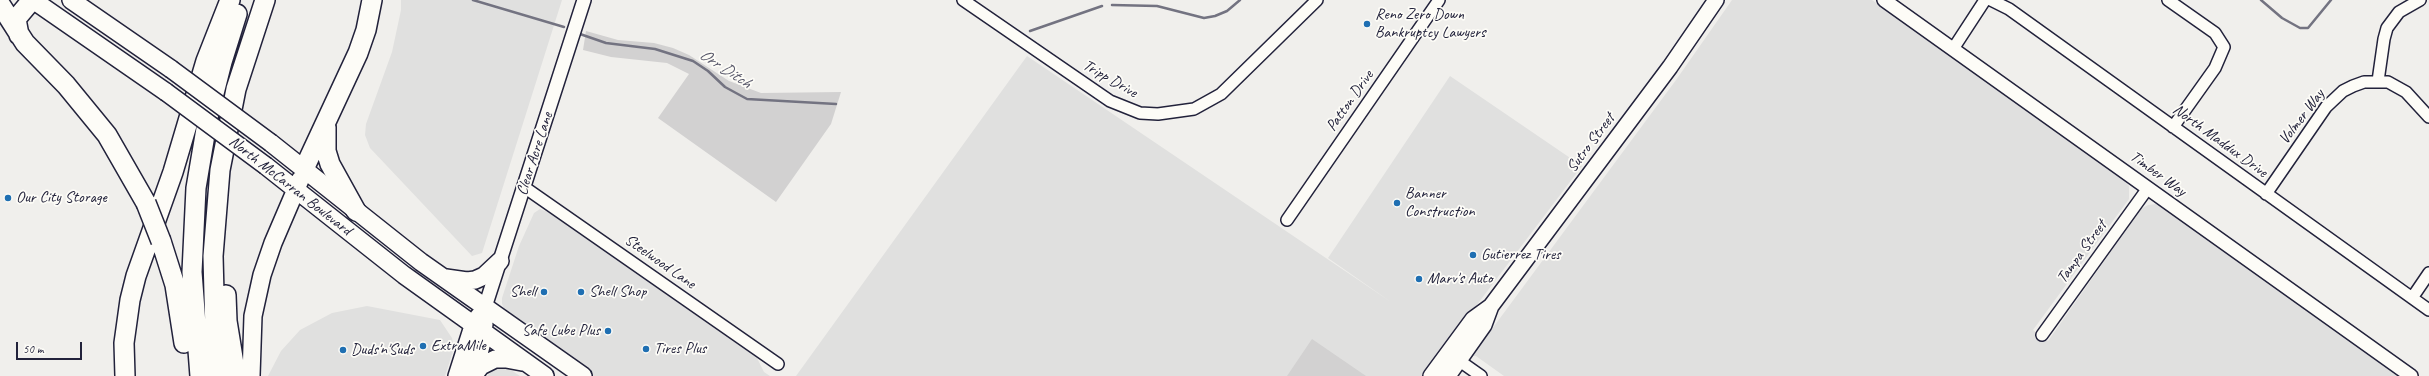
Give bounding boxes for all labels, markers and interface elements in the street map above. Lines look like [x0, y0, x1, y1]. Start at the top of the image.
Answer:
place label: Reno Zero Down Bankruptcy Lawyers [1375, 5, 1485, 43]
marker: Reno Zero Down Bankruptcy Lawyers [1362, 19, 1372, 29]
water label: Orr Ditch [695, 45, 755, 93]
street label: Tripp Drive [1079, 56, 1141, 102]
street label: Patton Drive [1322, 67, 1378, 135]
street label: Volmer Way [2275, 86, 2329, 148]
street label: North Maddux Drive [2169, 100, 2271, 182]
street label: Clear Acre Lane [513, 110, 557, 198]
street label: Sutro Street [1563, 110, 1619, 176]
street label: North McCarran Boulevard [225, 132, 355, 240]
street label: Timber Way [2126, 147, 2190, 201]
place label: Banner Construction [1405, 184, 1475, 222]
place label: Our City Storage [16, 188, 107, 208]
marker: Our City Storage [3, 193, 13, 203]
marker: Banner Construction [1392, 198, 1402, 208]
street label: Tampa Street [2053, 217, 2111, 287]
street label: Steelwood Lane [621, 230, 699, 294]
place label: Gutierrez Tires [1481, 245, 1561, 265]
marker: Gutierrez Tires [1468, 250, 1478, 260]
place label: Marv's Auto [1427, 269, 1493, 289]
marker: Marv's Auto [1414, 274, 1424, 284]
place label: Shell [510, 282, 536, 302]
place label: Shell Shop [589, 282, 646, 302]
marker: Shell [539, 287, 549, 297]
marker: Shell Shop [576, 287, 586, 297]
place label: Safe Lube Plus [522, 321, 600, 341]
marker: Safe Lube Plus [603, 326, 613, 336]
scale bar [18, 334, 84, 360]
place label: ExtraMile [431, 336, 486, 356]
place label: Tires Plus [654, 339, 706, 359]
place label: Duds'n'Suds [351, 340, 414, 360]
text: 50 m [23, 341, 43, 357]
marker: ExtraMile [418, 341, 428, 351]
marker: Tires Plus [641, 344, 651, 354]
marker: Duds'n'Suds [338, 345, 348, 355]

